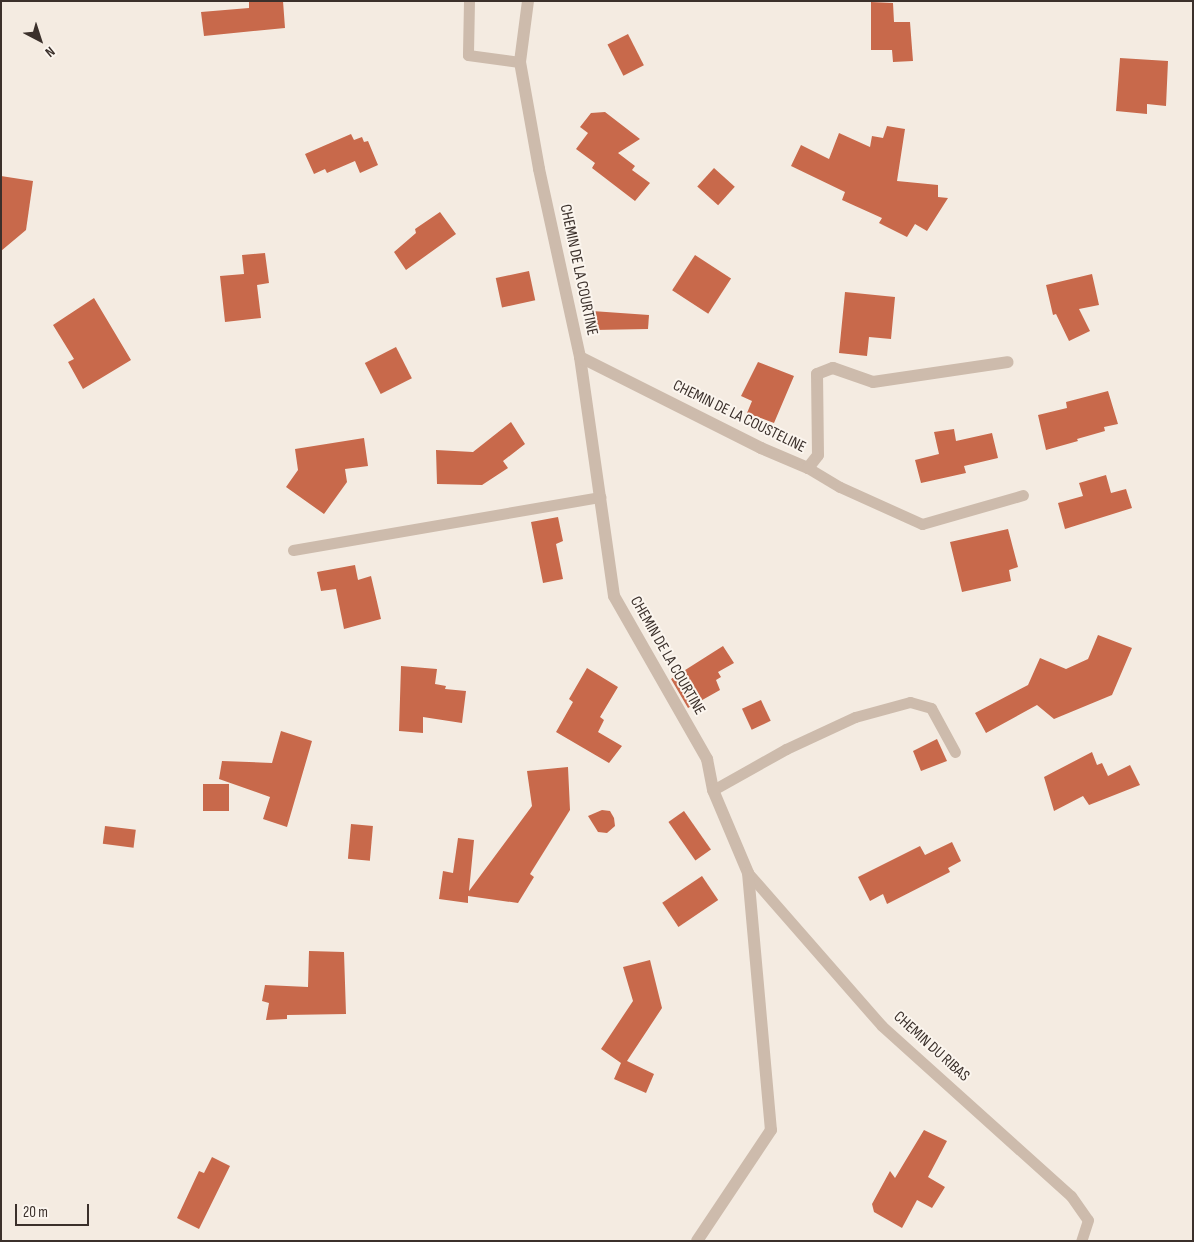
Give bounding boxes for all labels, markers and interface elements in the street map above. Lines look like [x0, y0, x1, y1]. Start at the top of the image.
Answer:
north arrow [15, 15, 65, 65]
text: N [42, 43, 58, 61]
street label: CHEMIN DE LA COURTINE [555, 203, 601, 337]
street label: CHEMIN DE LA COUSTELINE [669, 376, 809, 458]
street label: CHEMIN DE LA COURTINE [625, 593, 709, 719]
street label: CHEMIN DU RIBAS [889, 1008, 973, 1086]
scale bar [18, 1194, 91, 1226]
text: 20 m [23, 1203, 48, 1222]

